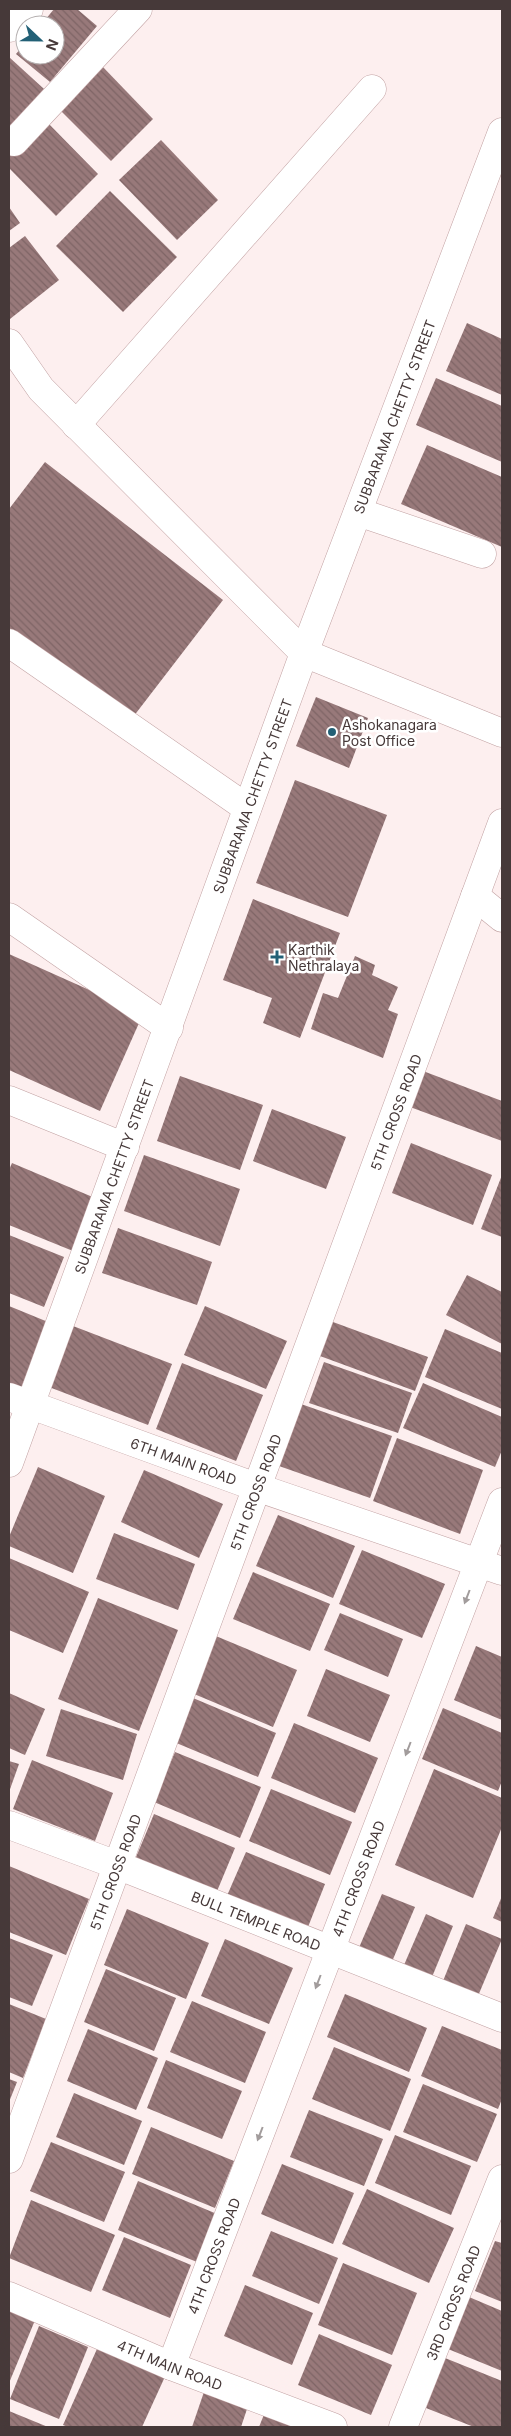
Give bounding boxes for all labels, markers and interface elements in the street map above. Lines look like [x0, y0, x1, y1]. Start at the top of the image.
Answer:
north arrow [15, 15, 65, 65]
text: N [43, 37, 62, 53]
street label: SUBBARAMA CHETTY STREET [349, 317, 438, 516]
street label: SUBBARAMA CHETTY STREET [209, 696, 295, 896]
place label: Ashokanagara Post Office [342, 716, 437, 749]
marker: Ashokanagara Post Office [326, 726, 338, 738]
place label: Karthik Nethralaya [288, 941, 359, 974]
marker: Karthik Nethralaya [270, 950, 284, 964]
street label: 5TH CROSS ROAD [366, 1051, 425, 1173]
street label: SUBBARAMA CHETTY STREET [70, 1077, 157, 1276]
street label: 5TH CROSS ROAD [226, 1431, 284, 1553]
street label: 6TH MAIN ROAD [128, 1434, 239, 1488]
one-way arrow [463, 1590, 471, 1605]
one-way arrow [404, 1742, 412, 1757]
street label: 5TH CROSS ROAD [86, 1811, 144, 1932]
street label: 4TH CROSS ROAD [328, 1818, 388, 1939]
street label: BULL TEMPLE ROAD [189, 1887, 323, 1954]
one-way arrow [313, 1975, 321, 1989]
one-way arrow [255, 2126, 263, 2141]
street label: 4TH CROSS ROAD [183, 2195, 243, 2316]
street label: 3RD CROSS ROAD [422, 2242, 483, 2363]
street label: 4TH MAIN ROAD [115, 2335, 225, 2393]

